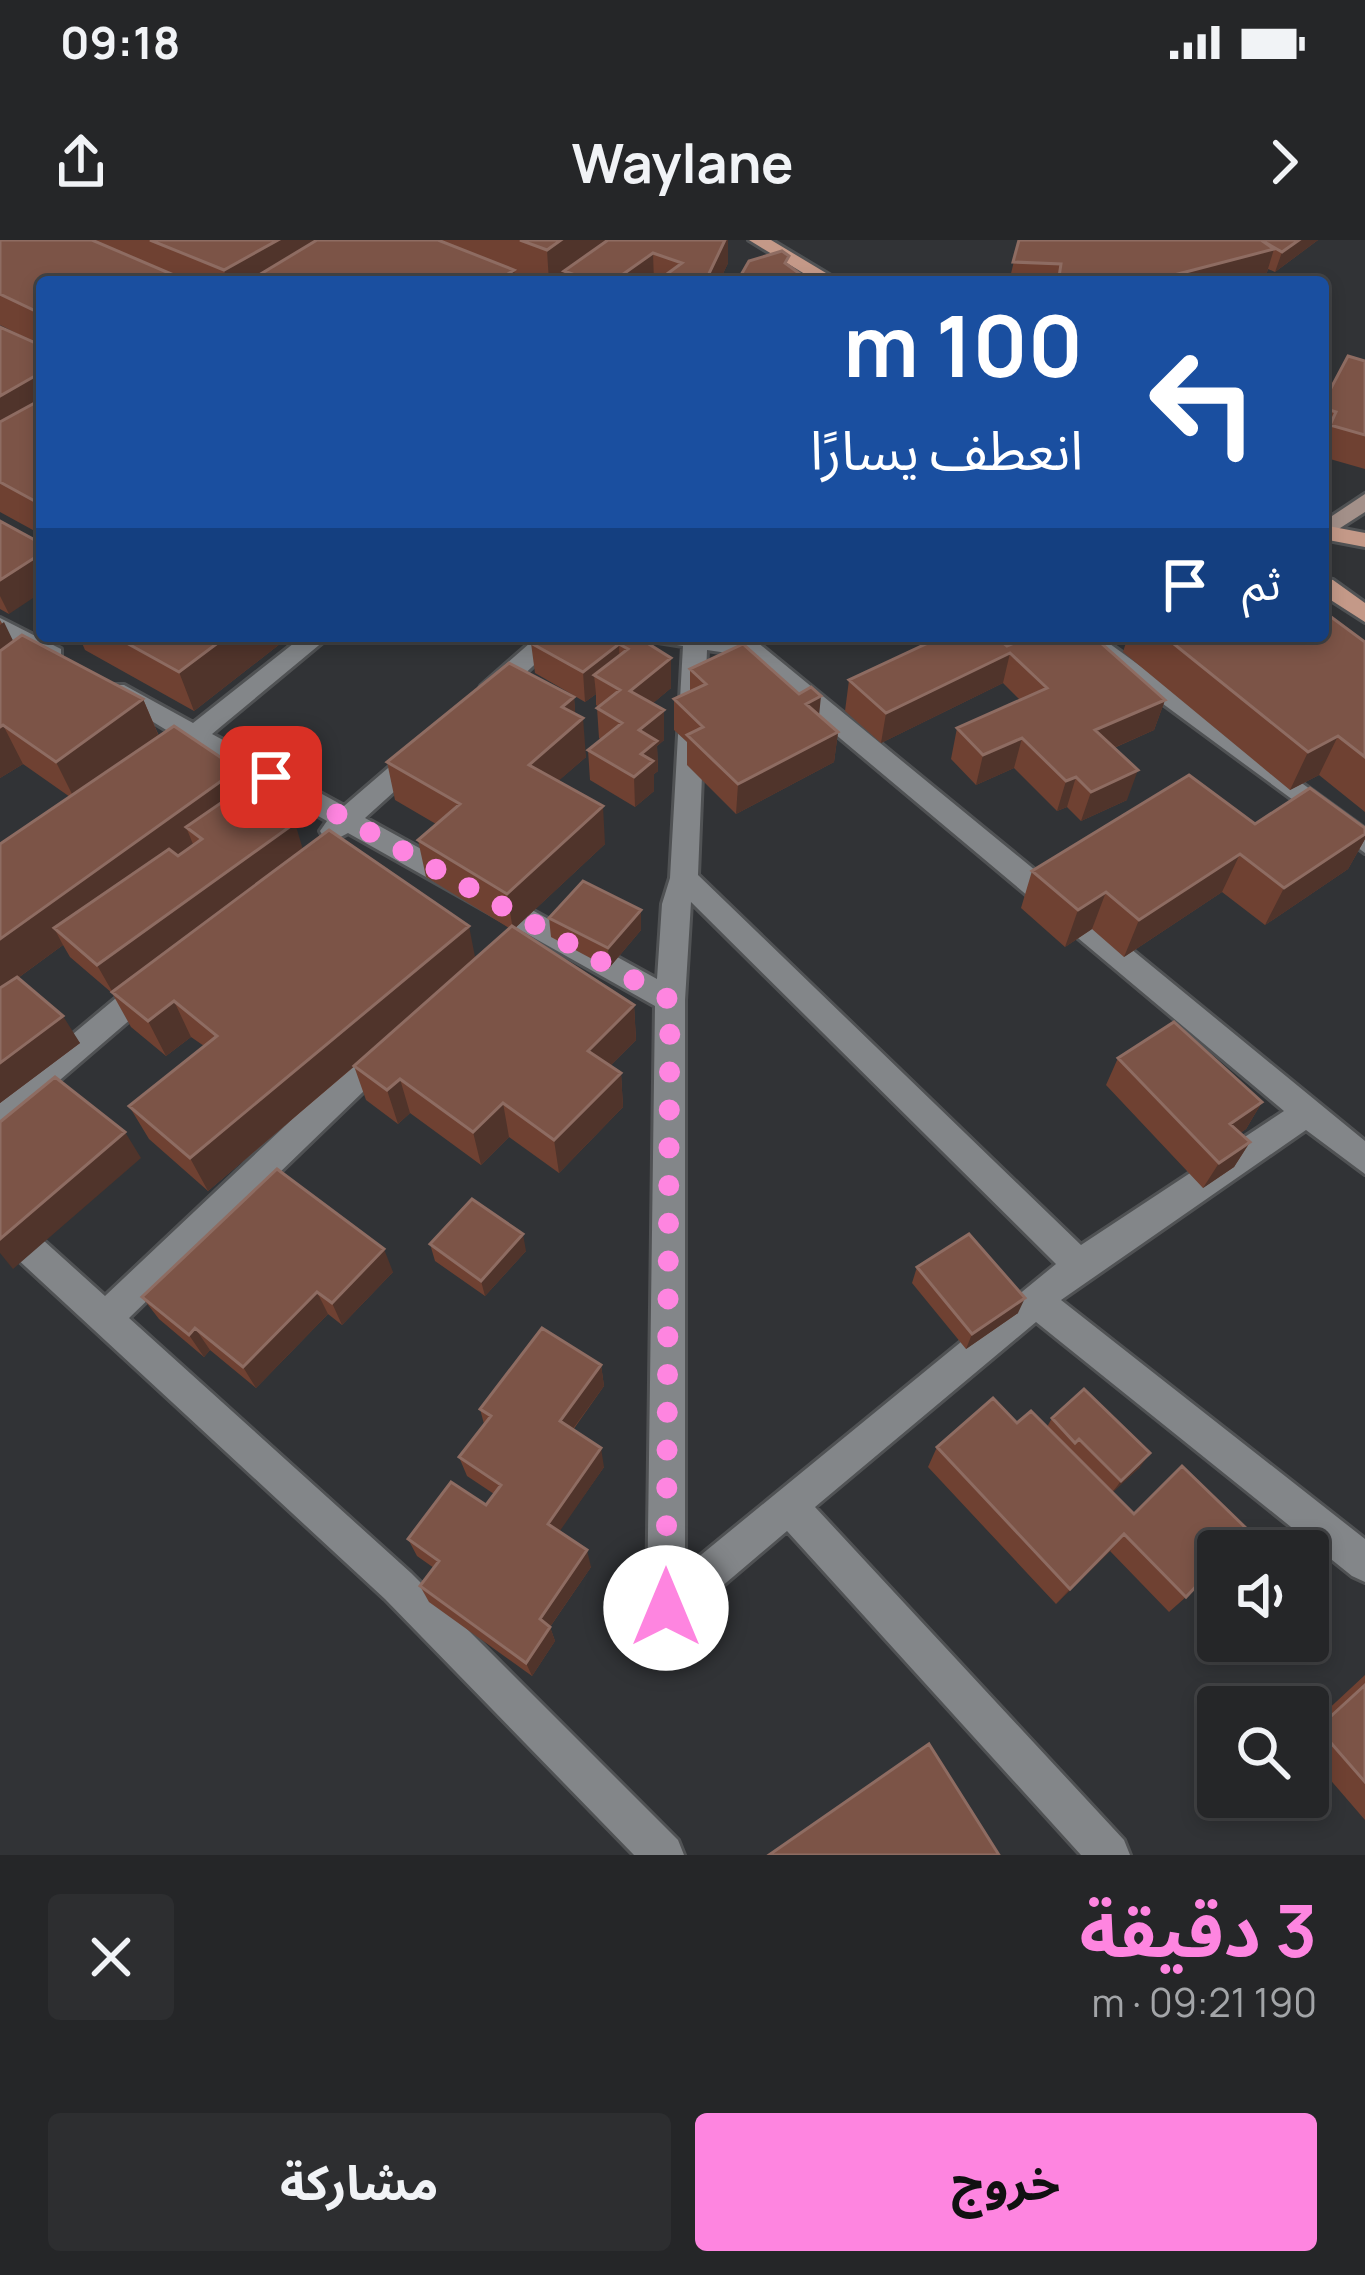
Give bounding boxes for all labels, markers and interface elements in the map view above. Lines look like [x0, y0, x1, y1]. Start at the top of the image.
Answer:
text: 09:18 [60, 11, 180, 73]
text: Waylane [571, 125, 794, 199]
icon: share [48, 129, 114, 195]
icon: forward [1251, 129, 1317, 195]
text: 100 m [843, 287, 1083, 402]
icon: left [1125, 324, 1281, 480]
text: انعطف يسارًا [810, 412, 1083, 486]
icon: arrive [1152, 552, 1218, 618]
text: ثم [1242, 552, 1281, 614]
pin [220, 726, 322, 828]
icon: arrive [238, 744, 304, 810]
map controls [1197, 1530, 1329, 1818]
button: sound [1197, 1530, 1329, 1662]
position arrow [603, 1545, 729, 1671]
button: search [1197, 1686, 1329, 1818]
text: 3 دقيقة [1080, 1880, 1317, 1979]
button: close [48, 1894, 174, 2020]
text: 190 m · 09:21 [1091, 1975, 1317, 2029]
button: مشاركة [48, 2113, 671, 2251]
button: خروج [695, 2113, 1317, 2251]

